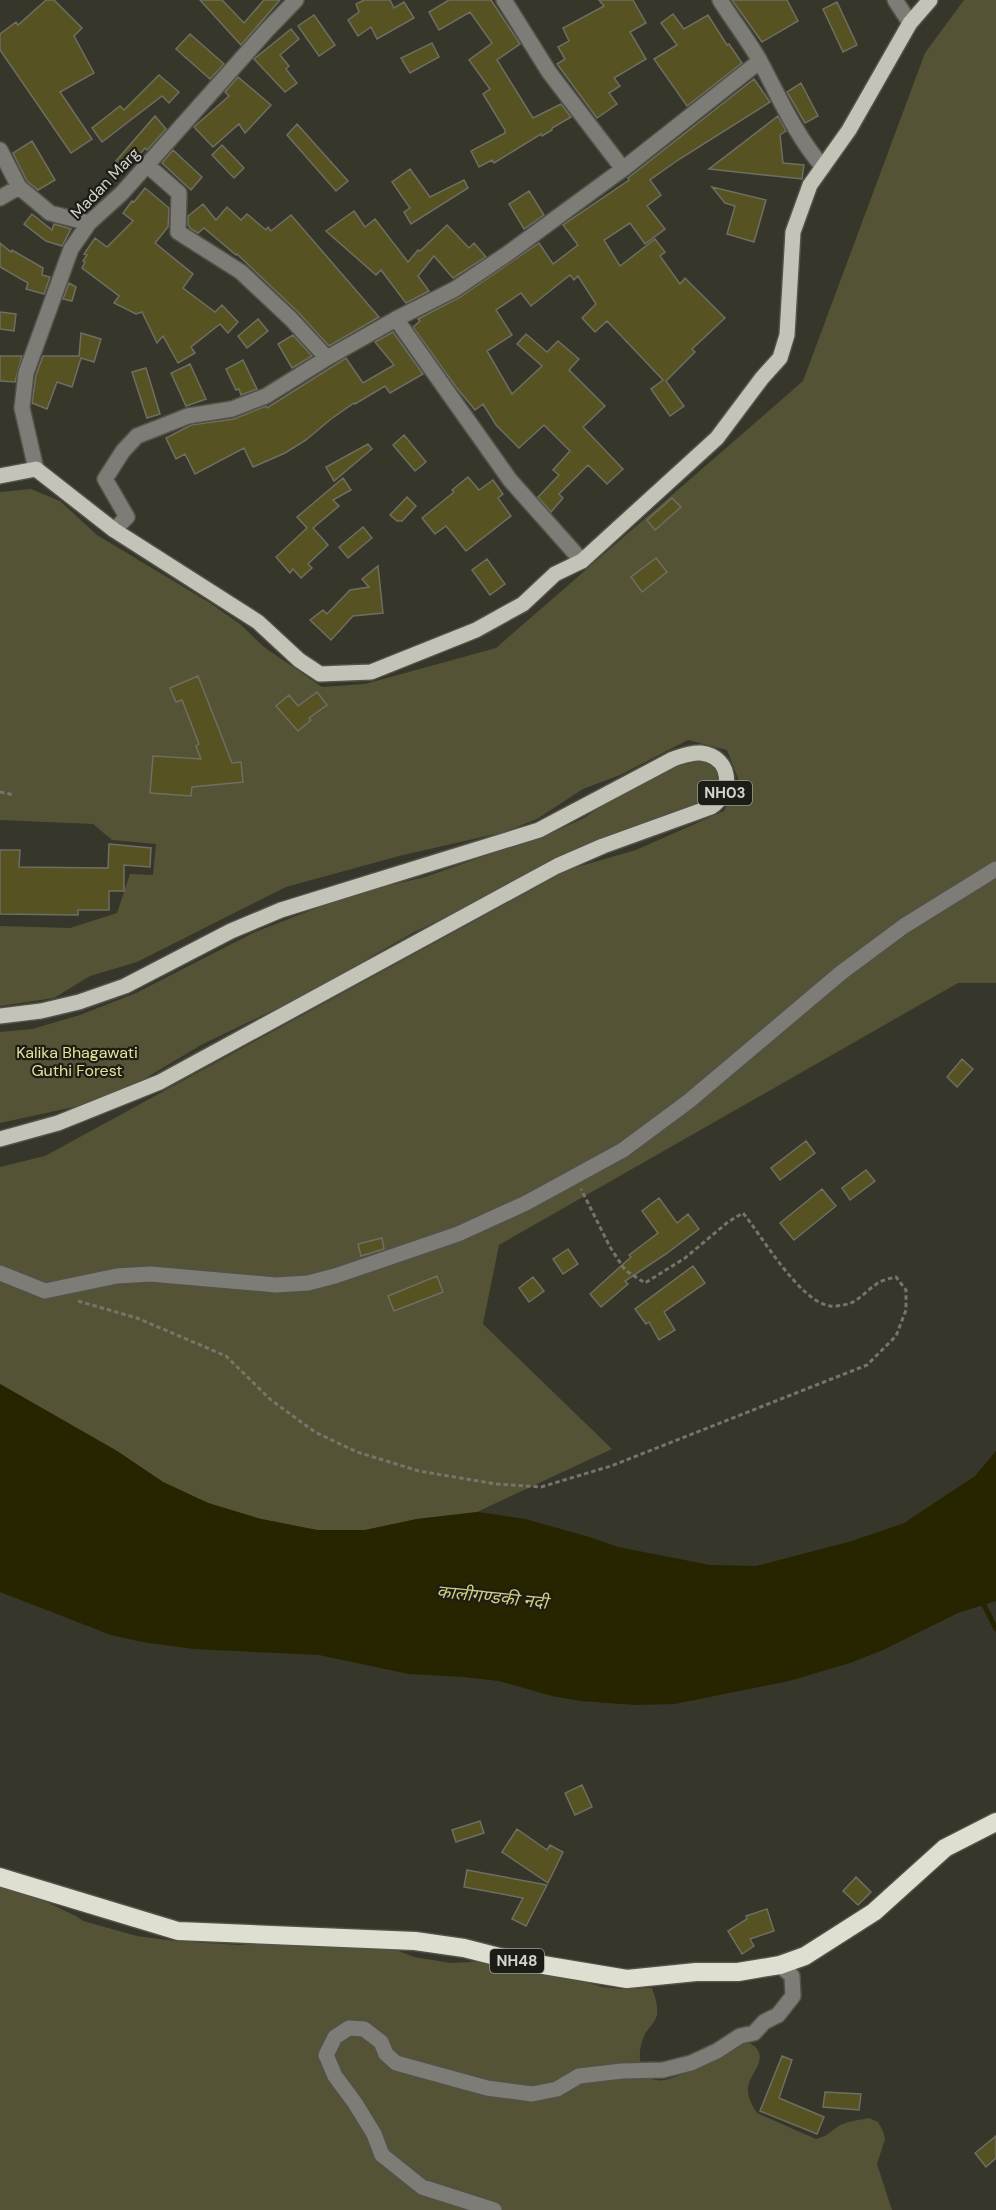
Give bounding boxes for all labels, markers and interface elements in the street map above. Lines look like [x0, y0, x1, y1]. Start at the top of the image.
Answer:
street label: Madan Marg [66, 143, 144, 223]
road number: NH03 [698, 781, 752, 805]
park label: Kalika Bhagawati Guthi Forest [16, 1042, 138, 1081]
water label: कालीगण्डकी नदी [435, 1579, 552, 1615]
road number: NH48 [490, 1949, 544, 1973]

